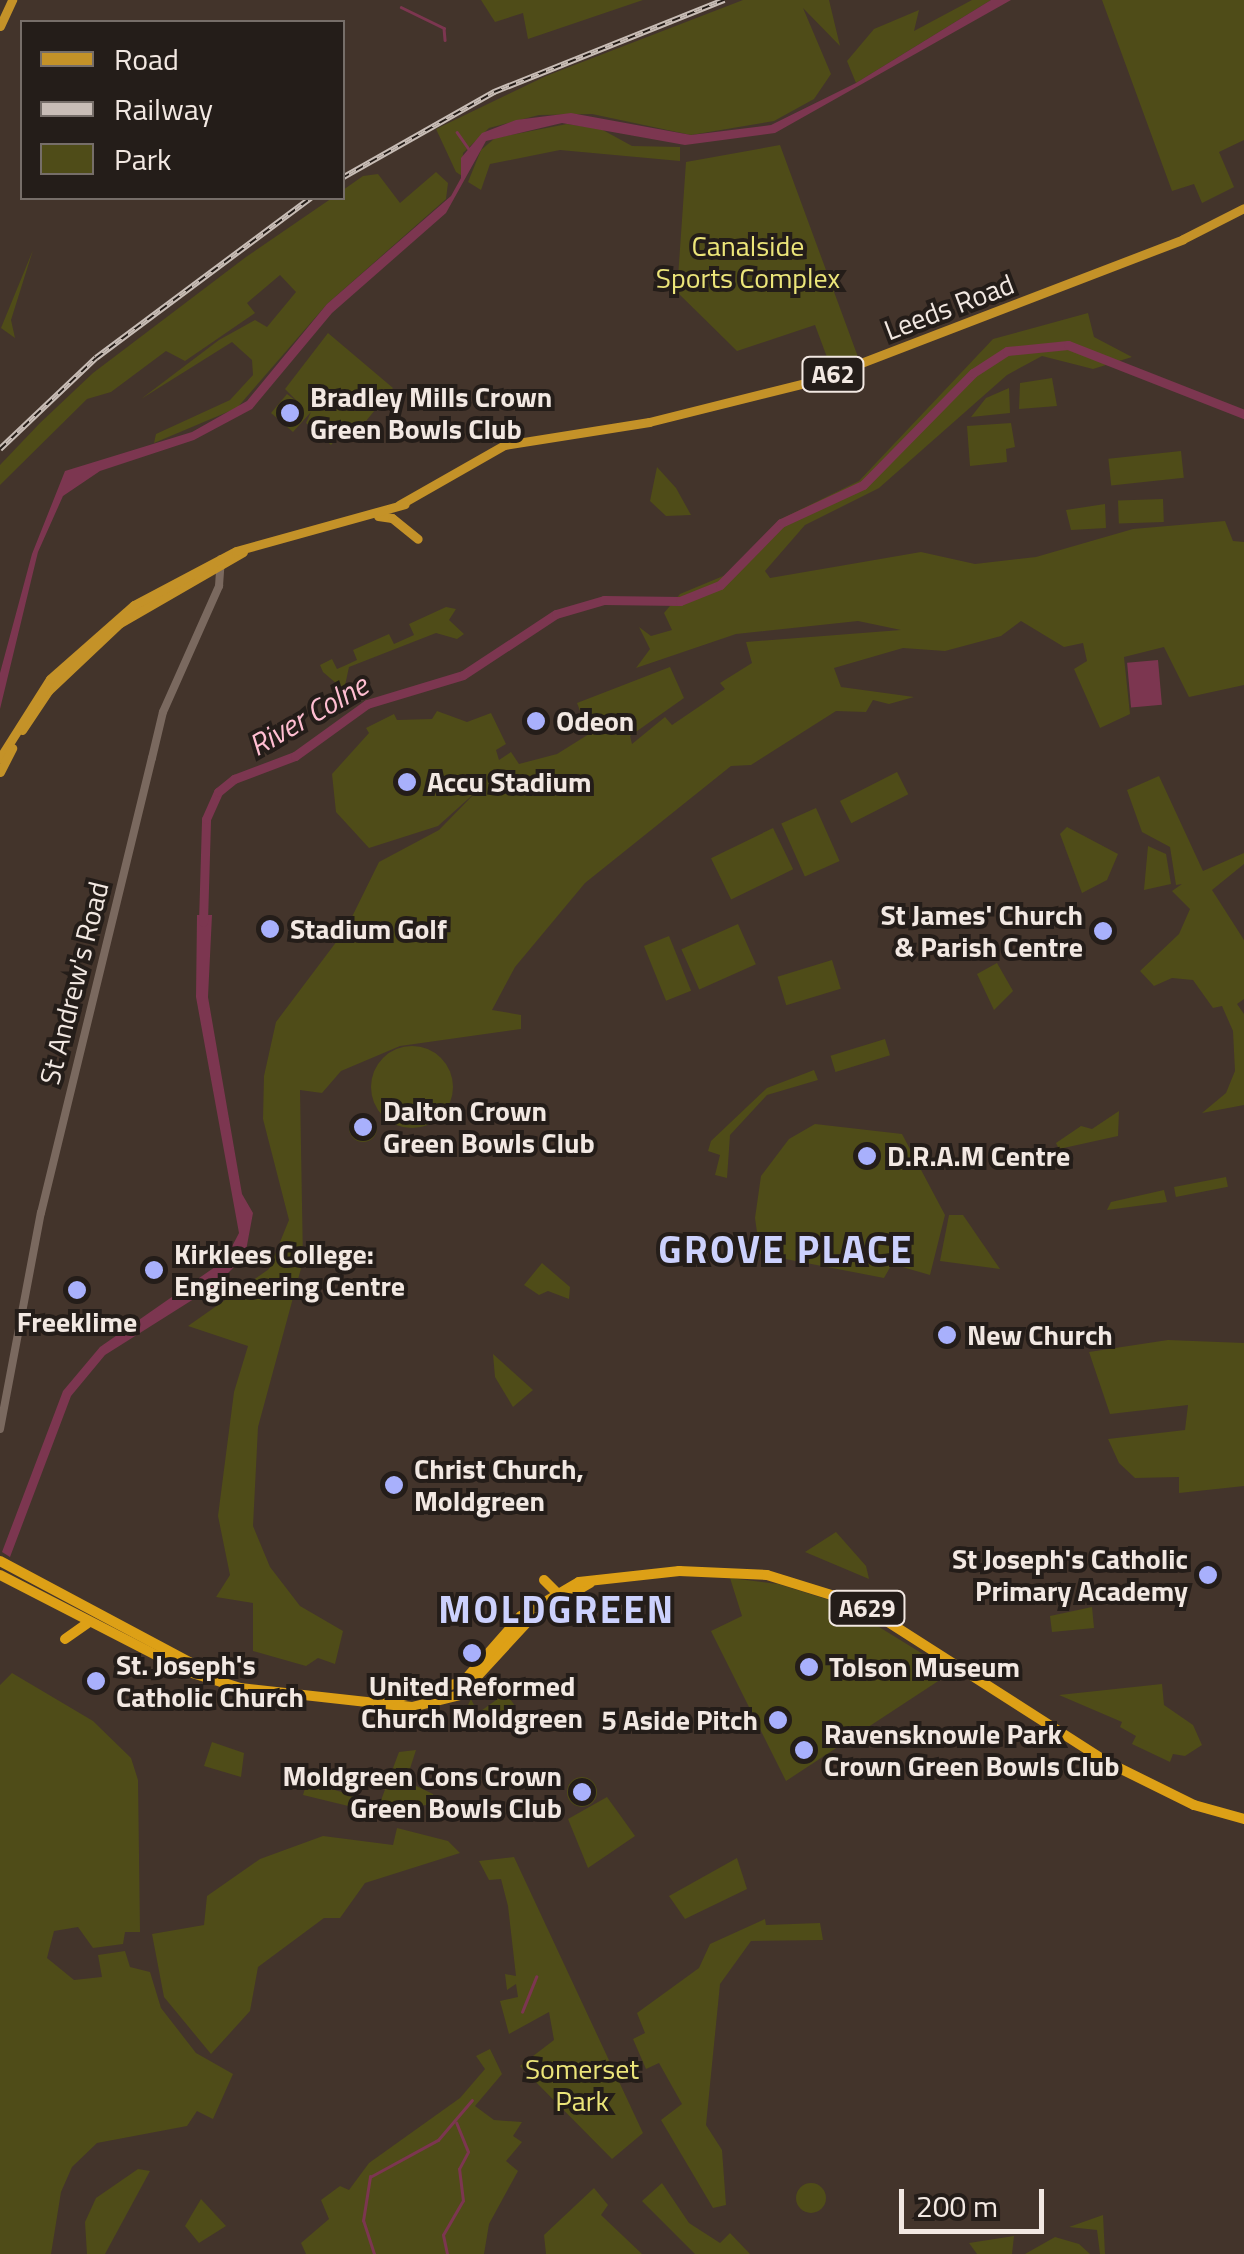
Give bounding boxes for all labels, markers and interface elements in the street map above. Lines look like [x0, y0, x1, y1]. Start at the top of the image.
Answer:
legend [20, 20, 345, 200]
text: Road [114, 36, 179, 82]
text: Railway [114, 86, 213, 132]
text: Park [114, 136, 171, 182]
park label: Canalside Sports Complex [656, 229, 840, 295]
street label: Leeds Road [879, 267, 1019, 347]
road number: A62 [800, 354, 866, 394]
place label: Bradley Mills Crown Green Bowls Club [310, 380, 552, 446]
marker: Bradley Mills Crown Green Bowls Club [279, 402, 301, 424]
water label: River Colne [242, 667, 374, 763]
place label: Odeon [556, 704, 634, 738]
marker: Odeon [525, 710, 547, 732]
place label: Accu Stadium [427, 765, 591, 799]
marker: Accu Stadium [396, 771, 418, 793]
street label: St Andrew's Road [33, 878, 115, 1088]
place label: St James' Church & Parish Centre [880, 898, 1083, 964]
place label: Stadium Golf [290, 912, 447, 946]
marker: Stadium Golf [259, 918, 281, 940]
marker: St James' Church & Parish Centre [1092, 920, 1114, 942]
place label: Dalton Crown Green Bowls Club [383, 1094, 595, 1160]
marker: Dalton Crown Green Bowls Club [352, 1116, 374, 1138]
place label: D.R.A.M Centre [887, 1139, 1070, 1173]
marker: D.R.A.M Centre [856, 1145, 878, 1167]
district label: GROVE PLACE [658, 1227, 914, 1273]
place label: Kirklees College: Engineering Centre [174, 1237, 405, 1303]
marker: Kirklees College: Engineering Centre [143, 1259, 165, 1281]
marker: Freeklime [66, 1279, 88, 1301]
place label: Freeklime [17, 1305, 137, 1339]
place label: New Church [967, 1318, 1113, 1352]
marker: New Church [936, 1324, 958, 1346]
place label: Christ Church, Moldgreen [414, 1452, 584, 1518]
marker: Christ Church, Moldgreen [383, 1474, 405, 1496]
place label: St Joseph's Catholic Primary Academy [952, 1542, 1188, 1608]
marker: St Joseph's Catholic Primary Academy [1197, 1564, 1219, 1586]
district label: MOLDGREEN [438, 1587, 676, 1633]
road number: A629 [827, 1588, 907, 1628]
marker: United Reformed Church Moldgreen [461, 1642, 483, 1664]
place label: St. Joseph's Catholic Church [116, 1648, 304, 1714]
place label: Tolson Museum [829, 1650, 1020, 1684]
marker: Tolson Museum [798, 1656, 820, 1678]
place label: United Reformed Church Moldgreen [361, 1669, 583, 1735]
marker: St. Joseph's Catholic Church [85, 1670, 107, 1692]
place label: 5 Aside Pitch [601, 1703, 758, 1737]
marker: 5 Aside Pitch [767, 1709, 789, 1731]
place label: Ravensknowle Park Crown Green Bowls Club [824, 1717, 1119, 1783]
marker: Ravensknowle Park Crown Green Bowls Club [793, 1739, 815, 1761]
place label: Moldgreen Cons Crown Green Bowls Club [282, 1759, 562, 1825]
marker: Moldgreen Cons Crown Green Bowls Club [571, 1781, 593, 1803]
park label: Somerset Park [525, 2052, 639, 2118]
scale bar [904, 2169, 1049, 2231]
text: 200 m [916, 2183, 998, 2229]

